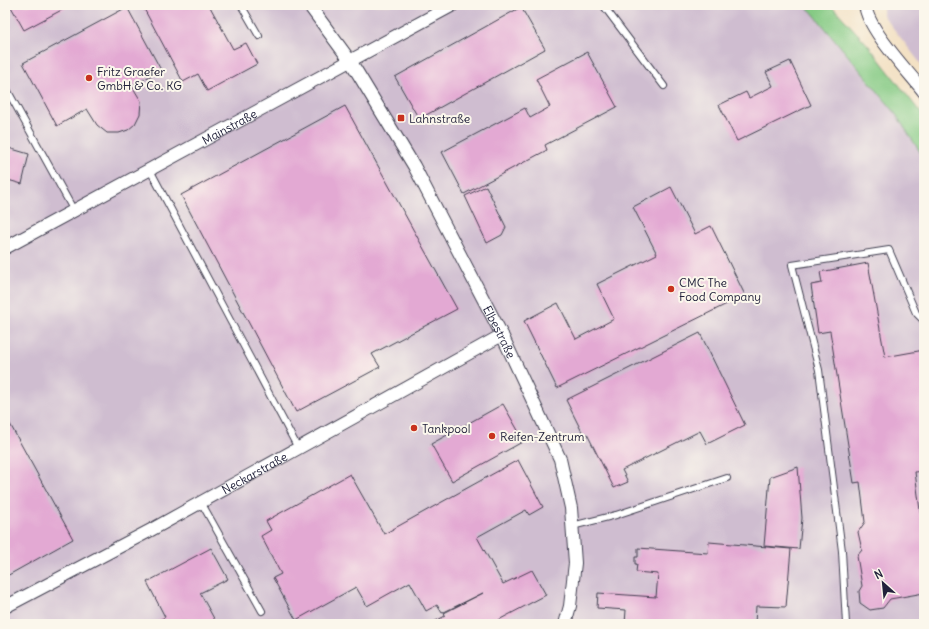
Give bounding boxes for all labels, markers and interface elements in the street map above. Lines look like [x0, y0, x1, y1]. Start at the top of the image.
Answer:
place label: Fritz Graefer GmbH & Co. KG [97, 64, 182, 93]
marker: Fritz Graefer GmbH & Co. KG [84, 73, 94, 83]
street label: Mainstraße [199, 105, 259, 147]
place label: Lahnstraße [409, 111, 470, 126]
marker: Lahnstraße [396, 113, 406, 123]
place label: CMC The Food Company [679, 275, 761, 304]
marker: CMC The Food Company [666, 284, 676, 294]
street label: Elbestraße [480, 303, 519, 360]
place label: Tankpool [422, 421, 470, 436]
marker: Tankpool [409, 423, 419, 433]
place label: Reifen-Zentrum [500, 429, 585, 444]
marker: Reifen-Zentrum [487, 431, 497, 441]
street label: Neckarstraße [219, 449, 290, 497]
north arrow [863, 563, 903, 603]
text: N [872, 566, 885, 582]

